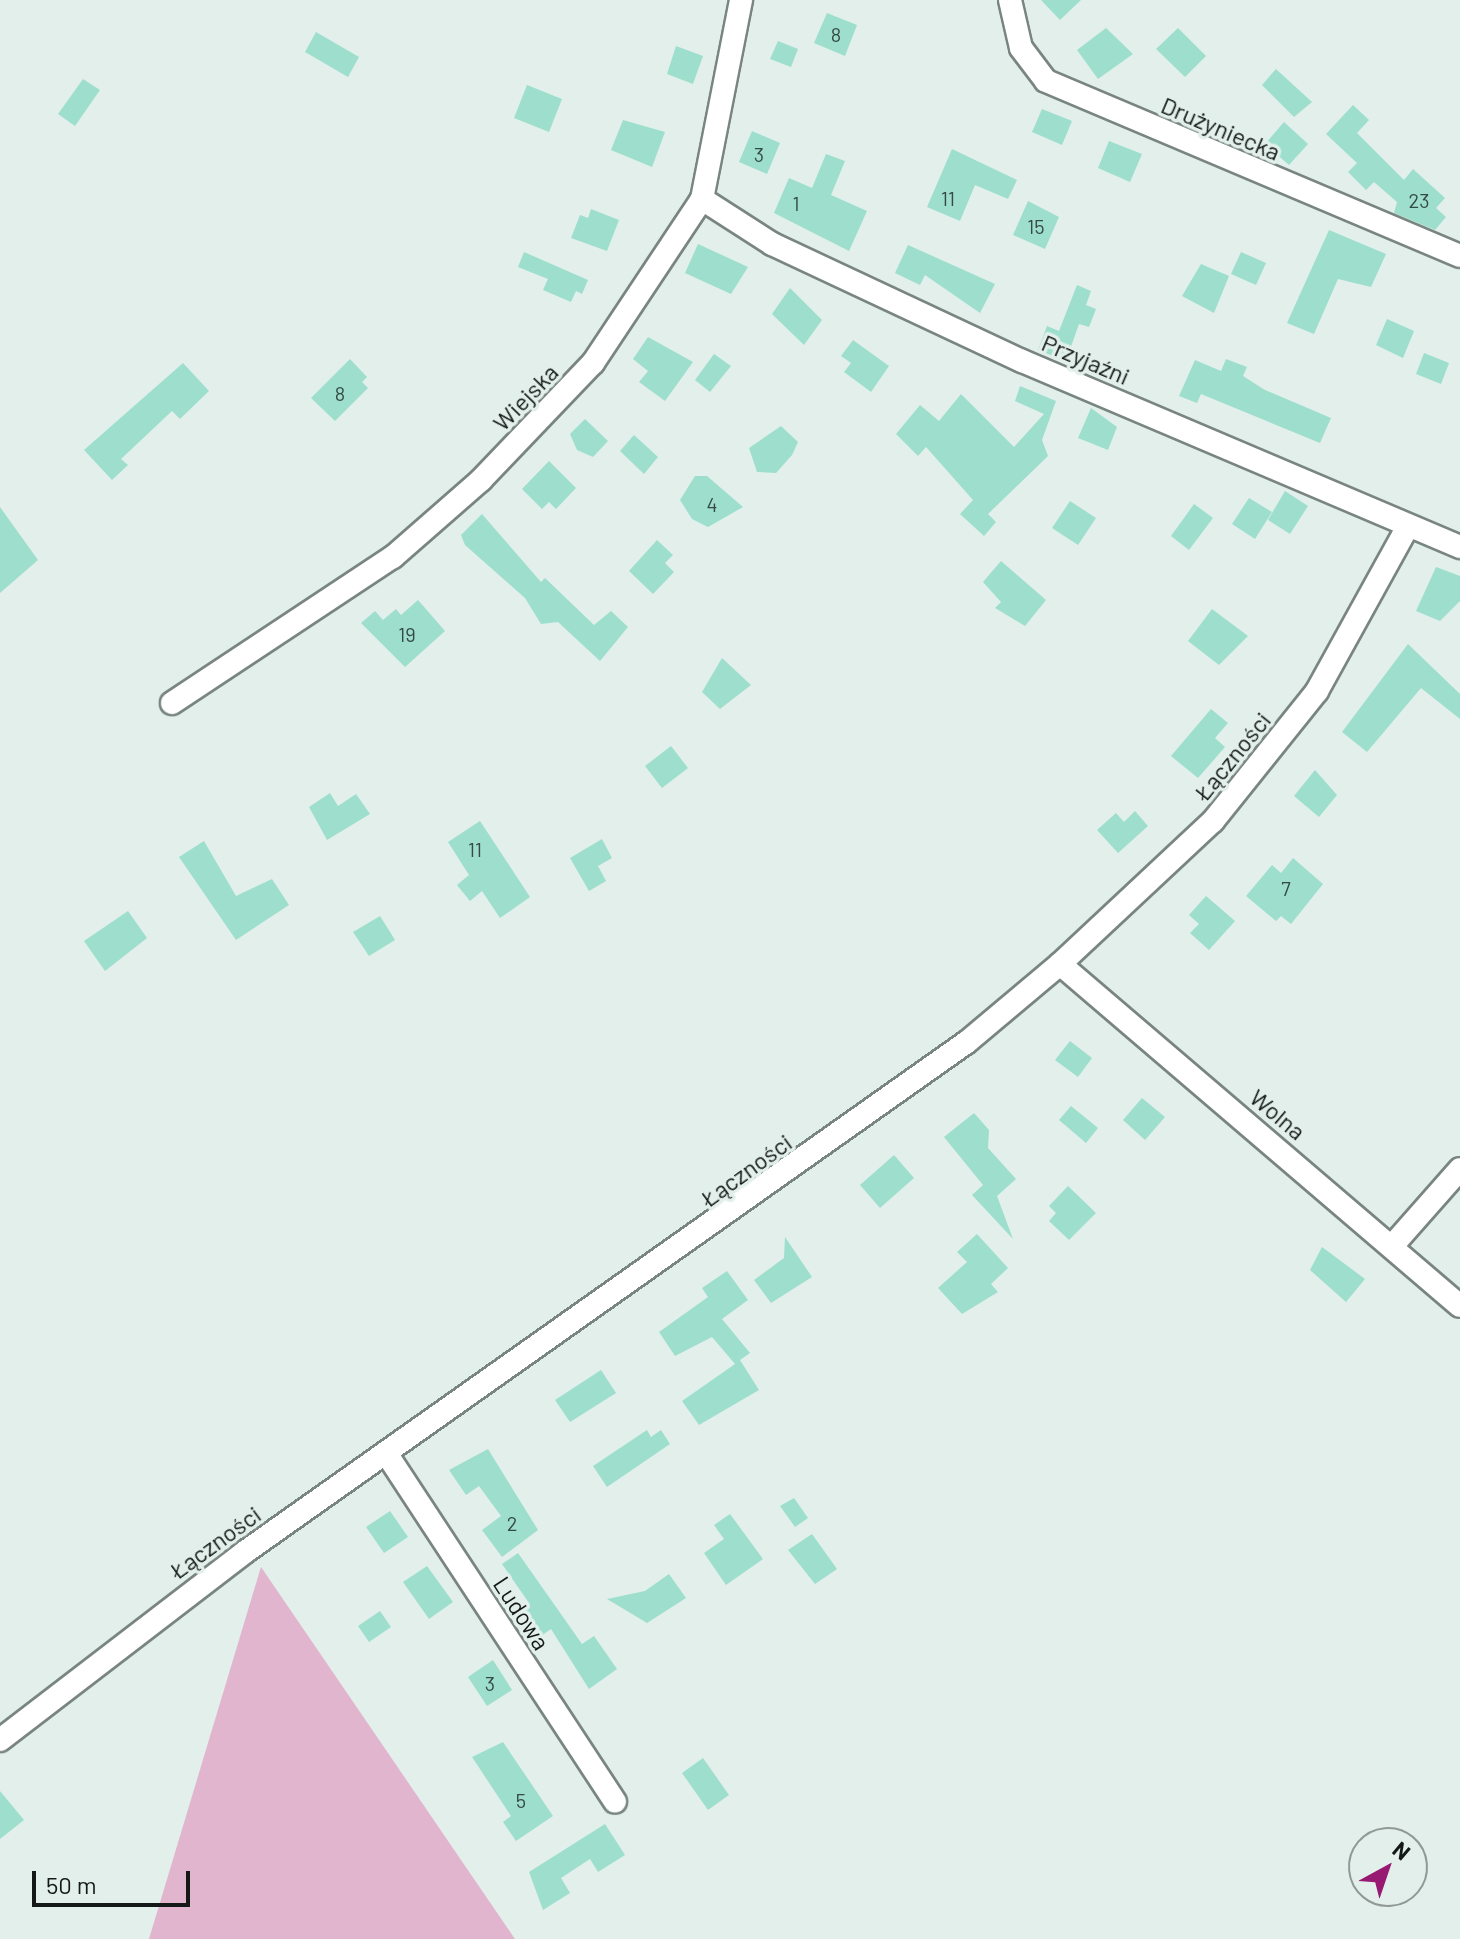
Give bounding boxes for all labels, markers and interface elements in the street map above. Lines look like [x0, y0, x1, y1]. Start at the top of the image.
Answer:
house number: 8 [831, 22, 841, 46]
street label: Drużyniecka [1157, 90, 1285, 166]
house number: 3 [754, 142, 764, 166]
house number: 11 [941, 186, 955, 210]
house number: 23 [1409, 188, 1429, 212]
house number: 1 [793, 191, 799, 215]
house number: 15 [1027, 214, 1045, 238]
street label: Przyjaźni [1038, 328, 1134, 390]
street label: Wiejska [486, 358, 564, 436]
house number: 8 [335, 381, 345, 405]
house number: 4 [706, 492, 718, 516]
house number: 19 [398, 622, 416, 646]
street label: Łączności [1188, 706, 1276, 806]
house number: 11 [468, 837, 482, 861]
house number: 7 [1281, 876, 1291, 900]
street label: Wolna [1244, 1082, 1312, 1146]
street label: Łączności [695, 1127, 797, 1213]
street label: Łączności [164, 1499, 266, 1585]
house number: 2 [507, 1511, 517, 1535]
street label: Ludowa [488, 1571, 556, 1655]
house number: 3 [485, 1671, 495, 1695]
house number: 5 [516, 1788, 526, 1812]
north arrow [1348, 1827, 1428, 1907]
text: N [1388, 1835, 1416, 1865]
scale bar [36, 1855, 194, 1905]
text: 50 m [46, 1870, 97, 1899]

